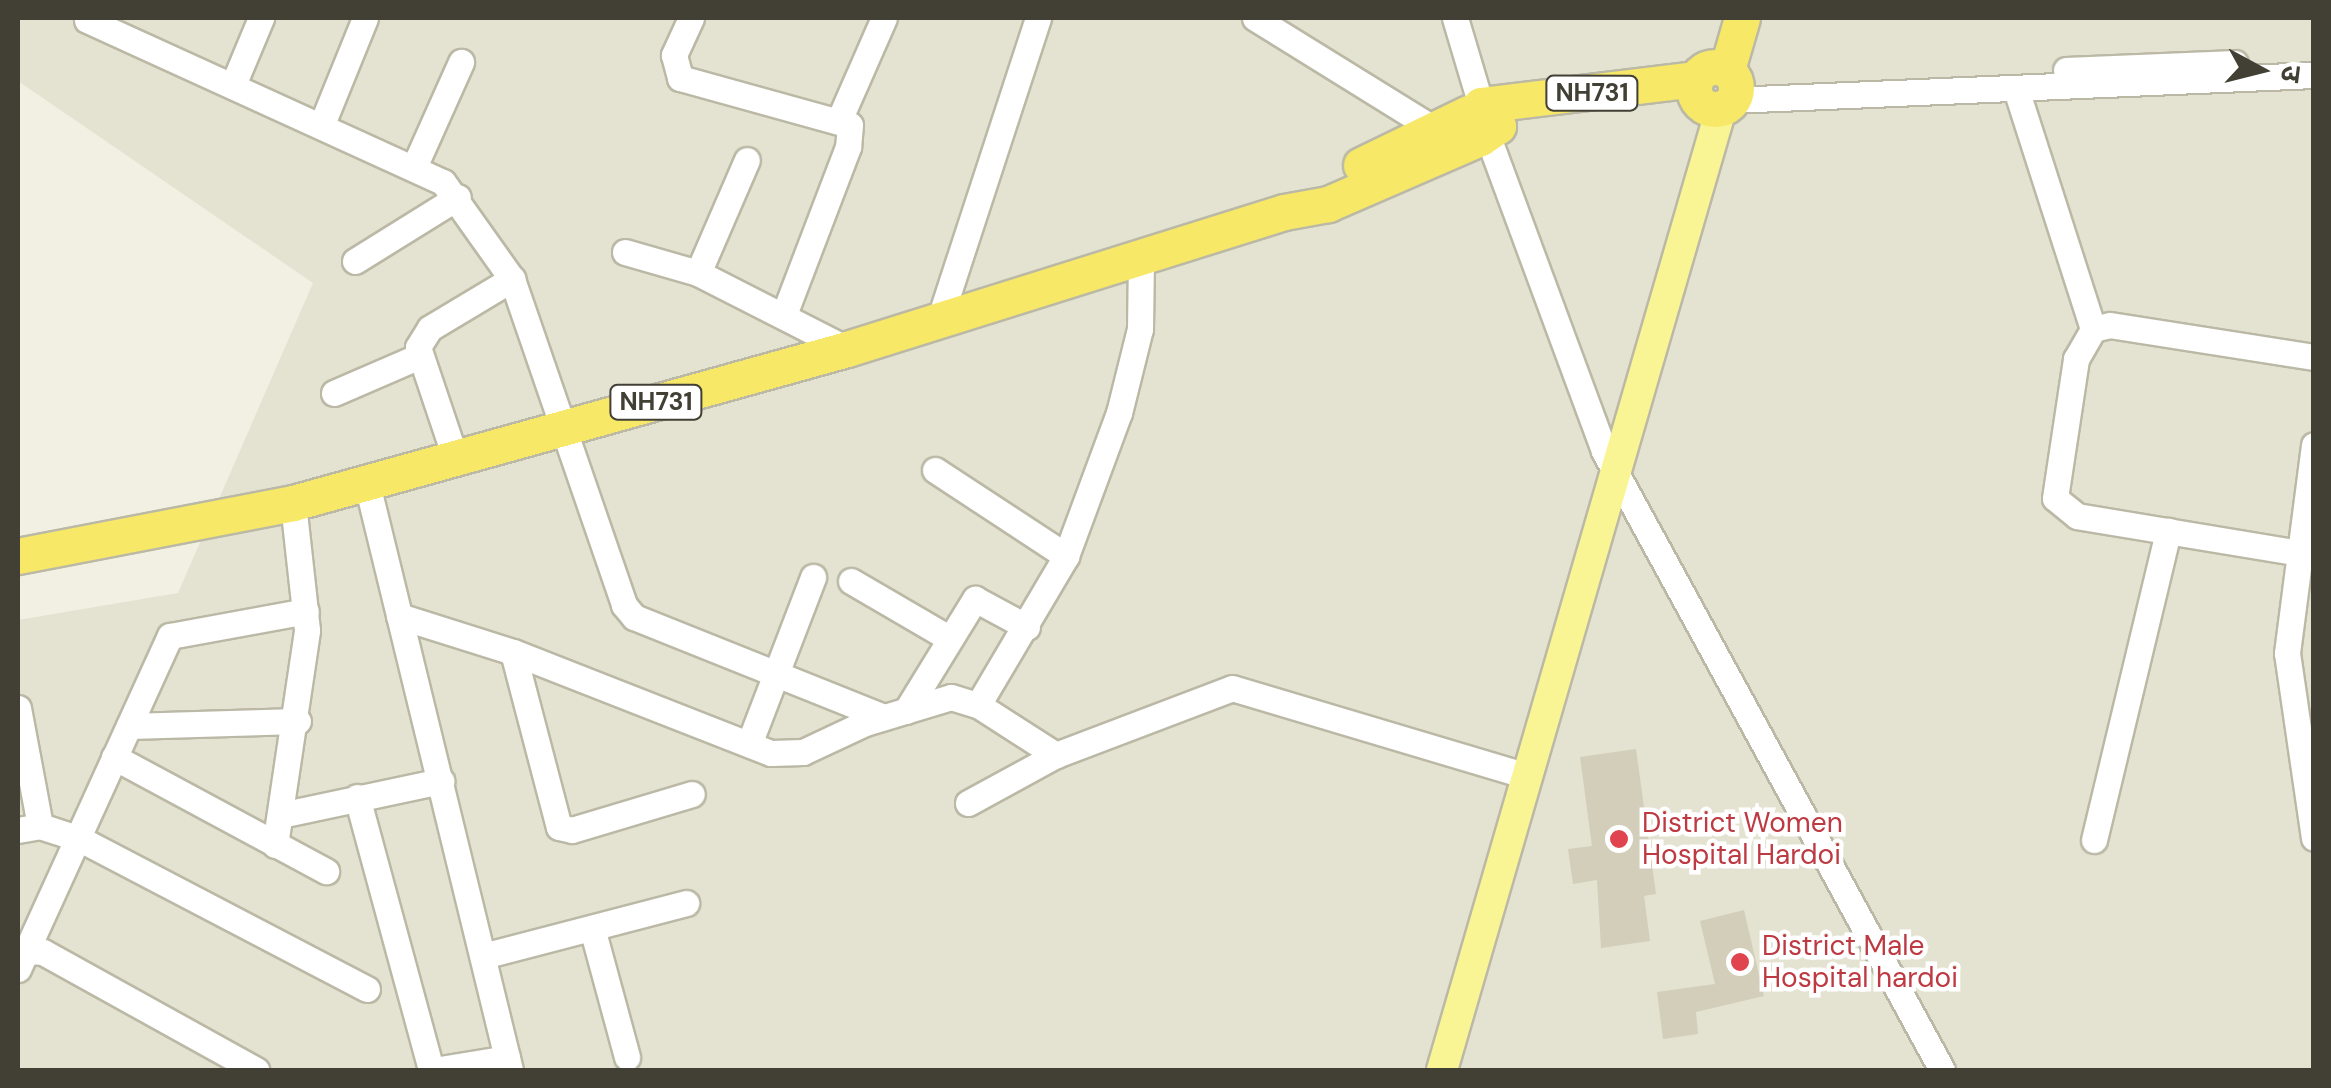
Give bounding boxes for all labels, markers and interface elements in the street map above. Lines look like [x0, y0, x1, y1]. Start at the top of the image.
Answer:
north arrow [2211, 20, 2311, 120]
text: उ [2272, 63, 2311, 84]
road number: NH731 [1544, 73, 1640, 113]
road number: NH731 [608, 382, 704, 422]
place label: District Women Hospital Hardoi [1642, 806, 1843, 872]
marker: District Women Hospital Hardoi [1606, 826, 1632, 852]
place label: District Male Hospital hardoi [1762, 929, 1958, 995]
marker: District Male Hospital hardoi [1727, 949, 1753, 975]

